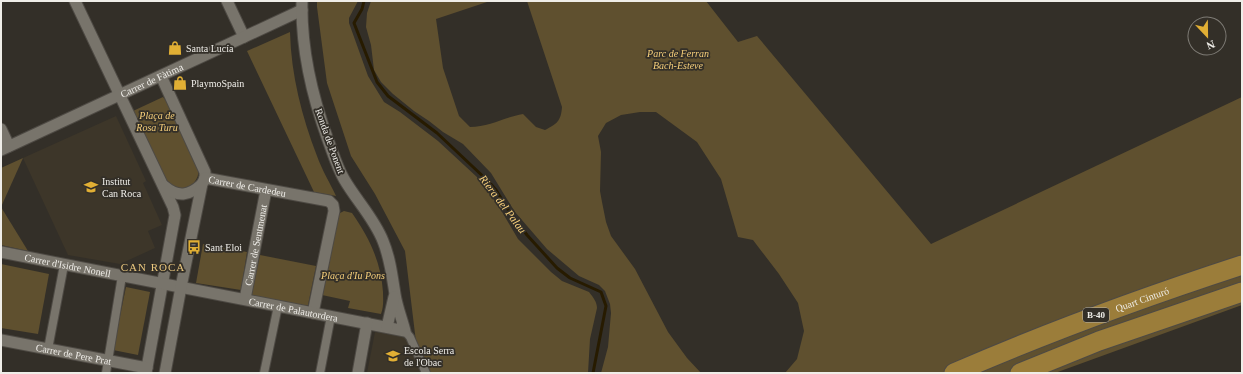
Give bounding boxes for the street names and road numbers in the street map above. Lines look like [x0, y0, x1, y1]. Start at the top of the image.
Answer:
street label: Carrer de Fàtima [118, 60, 185, 99]
street label: Ronda de Ponent [313, 107, 347, 175]
street label: Carrer de Cardedeu [208, 173, 287, 198]
street label: Carrer de Sentmenat [242, 203, 269, 286]
street label: Carrer d'Isidre Nonell [24, 251, 112, 279]
street label: Quart Cinturó [1114, 285, 1170, 314]
street label: Carrer de Palautordera [248, 295, 340, 323]
road number: B-40 [1083, 308, 1109, 322]
street label: Carrer de Pere Prat [35, 341, 112, 367]

